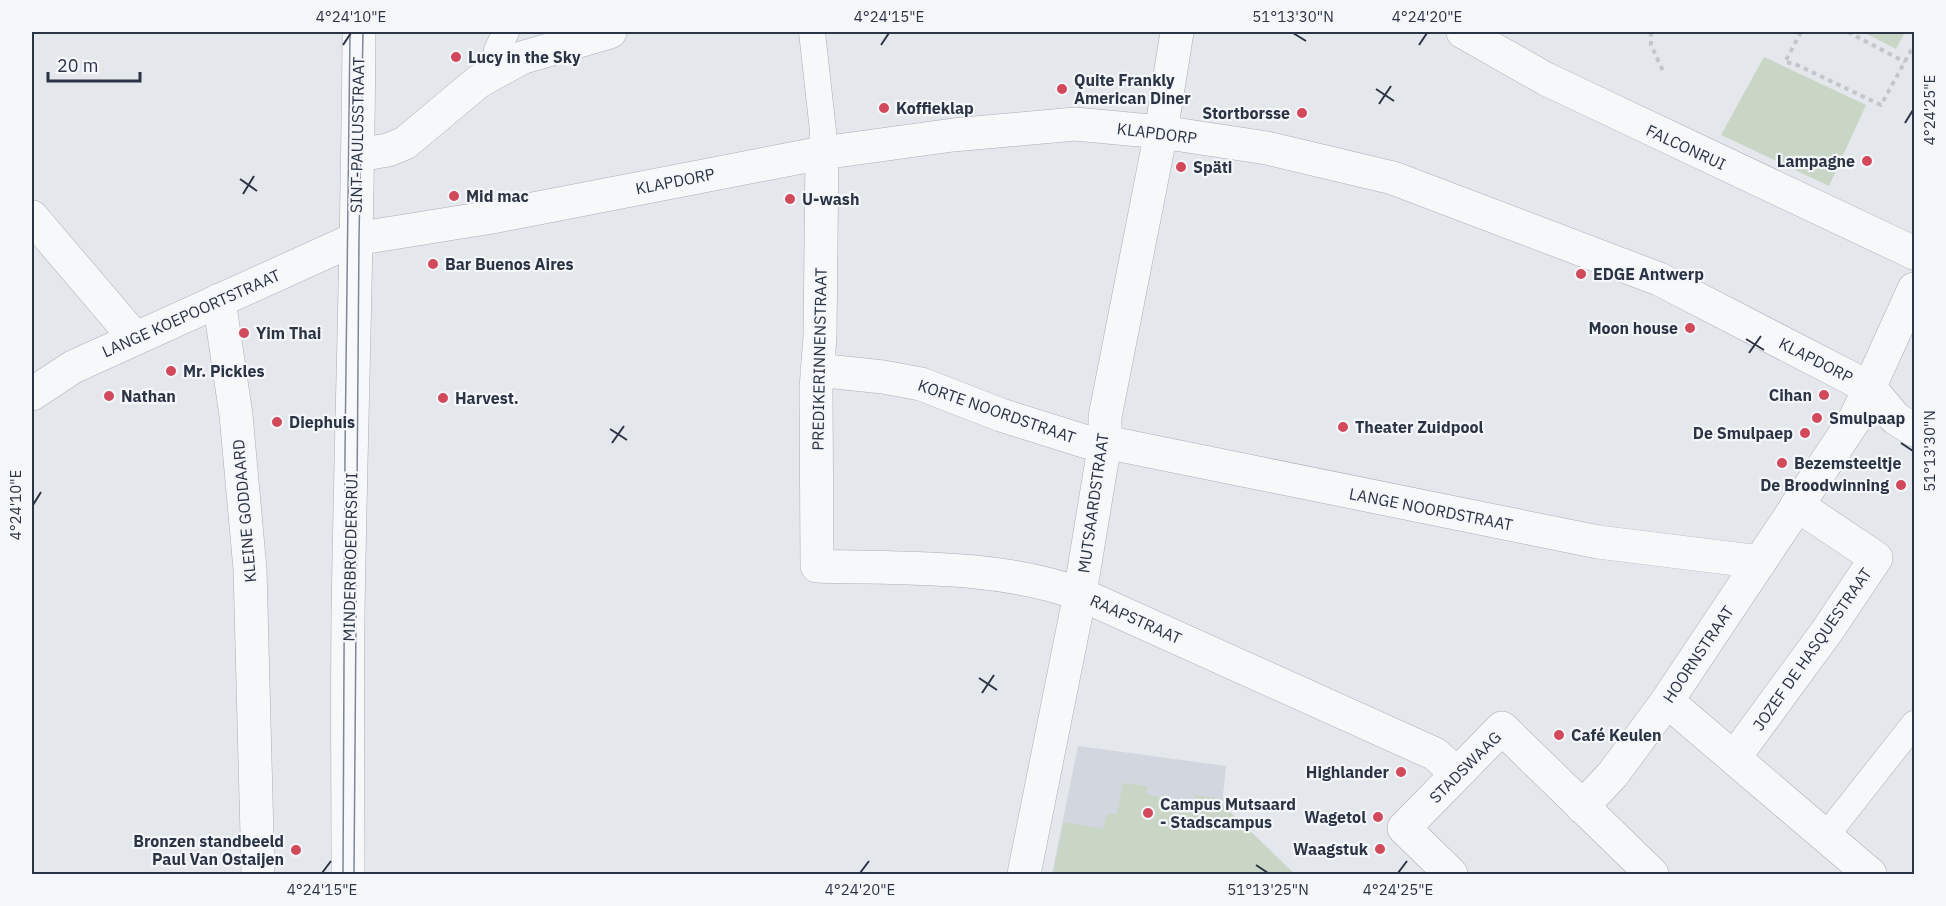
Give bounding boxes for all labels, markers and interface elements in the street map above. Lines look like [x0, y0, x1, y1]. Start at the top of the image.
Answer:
text: 4°24'10"E [316, 7, 386, 26]
text: 4°24'15"E [854, 7, 924, 26]
text: 51°13'30"N [1252, 7, 1334, 26]
text: 4°24'20"E [1392, 7, 1462, 26]
scale bar [48, 45, 140, 83]
place label: Lucy in the Sky [468, 47, 581, 67]
marker: Lucy in the Sky [449, 50, 463, 64]
text: 20 m [57, 54, 99, 77]
street label: SINT-PAULUSSTRAAT [346, 57, 368, 213]
place label: Quite Frankly American Diner [1074, 70, 1191, 108]
text: 4°24'25"E [1920, 75, 1939, 145]
marker: Quite Frankly American Diner [1055, 82, 1069, 96]
place label: Koffieklap [896, 98, 974, 118]
marker: Koffieklap [877, 101, 891, 115]
place label: Stortborsse [1202, 103, 1290, 123]
marker: Stortborsse [1295, 106, 1309, 120]
street label: KLAPDORP [1116, 118, 1198, 148]
street label: FALCONRUI [1643, 120, 1729, 174]
place label: Lampagne [1777, 151, 1855, 171]
marker: Lampagne [1860, 154, 1874, 168]
place label: Späti [1193, 157, 1232, 177]
marker: Späti [1174, 160, 1188, 174]
street label: KLAPDORP [634, 163, 717, 198]
place label: Mid mac [466, 186, 529, 206]
marker: Mid mac [447, 189, 461, 203]
place label: U-wash [802, 189, 859, 209]
marker: U-wash [783, 192, 797, 206]
place label: Bar Buenos Aires [445, 254, 574, 274]
marker: Bar Buenos Aires [426, 257, 440, 271]
place label: EDGE Antwerp [1593, 264, 1704, 284]
street label: LANGE KOEPOORTSTRAAT [99, 265, 283, 361]
street label: PREDIKERINNENSTRAAT [807, 267, 831, 451]
marker: EDGE Antwerp [1574, 267, 1588, 281]
place label: Moon house [1588, 318, 1678, 338]
marker: Moon house [1683, 321, 1697, 335]
place label: Yim Thai [256, 323, 321, 343]
marker: Yim Thai [237, 326, 251, 340]
street label: KLAPDORP [1776, 333, 1857, 387]
place label: Mr. Pickles [183, 361, 265, 381]
marker: Mr. Pickles [164, 364, 178, 378]
street label: KORTE NOORDSTRAAT [916, 375, 1078, 447]
place label: Cihan [1769, 385, 1812, 405]
place label: Nathan [121, 386, 176, 406]
place label: Harvest. [455, 388, 519, 408]
marker: Cihan [1817, 388, 1831, 402]
marker: Nathan [102, 389, 116, 403]
marker: Harvest. [436, 391, 450, 405]
place label: Smulpaap [1829, 408, 1906, 428]
text: 51°13'30"N [1920, 410, 1939, 492]
marker: Smulpaap [1810, 411, 1824, 425]
place label: Diephuis [289, 412, 355, 432]
marker: Diephuis [270, 415, 284, 429]
place label: Theater Zuidpool [1355, 417, 1483, 437]
marker: Theater Zuidpool [1336, 420, 1350, 434]
place label: De Smulpaep [1693, 423, 1793, 443]
marker: De Smulpaep [1798, 426, 1812, 440]
street label: MUTSAARDSTRAAT [1073, 432, 1113, 574]
street label: KLEINE GODDAARD [228, 439, 260, 583]
place label: Bezemsteeltje [1794, 453, 1901, 473]
marker: Bezemsteeltje [1775, 456, 1789, 470]
text: 4°24'10"E [6, 470, 25, 540]
street label: MINDERBROEDERSRUI [339, 472, 361, 642]
place label: De Broodwinning [1760, 475, 1889, 495]
marker: De Broodwinning [1894, 478, 1908, 492]
street label: LANGE NOORDSTRAAT [1347, 483, 1515, 535]
street label: JOZEF DE HASQUESTRAAT [1748, 564, 1876, 734]
street label: RAAPSTRAAT [1087, 590, 1185, 648]
street label: HOORNSTRAAT [1658, 602, 1738, 706]
place label: Café Keulen [1571, 725, 1662, 745]
street label: STADSWAAG [1425, 727, 1505, 807]
marker: Café Keulen [1552, 728, 1566, 742]
place label: Highlander [1306, 762, 1390, 782]
marker: Highlander [1394, 765, 1408, 779]
place label: Campus Mutsaard - Stadscampus [1160, 794, 1296, 832]
marker: Campus Mutsaard - Stadscampus [1141, 806, 1155, 820]
place label: Wagetol [1304, 807, 1366, 827]
marker: Wagetol [1371, 810, 1385, 824]
place label: Bronzen standbeeld Paul Van Ostaijen [133, 831, 284, 869]
place label: Waagstuk [1293, 839, 1369, 859]
marker: Waagstuk [1373, 842, 1387, 856]
marker: Bronzen standbeeld Paul Van Ostaijen [289, 843, 303, 857]
text: 4°24'15"E [287, 880, 357, 899]
text: 4°24'20"E [825, 880, 895, 899]
text: 51°13'25"N [1227, 880, 1309, 899]
text: 4°24'25"E [1363, 880, 1433, 899]

